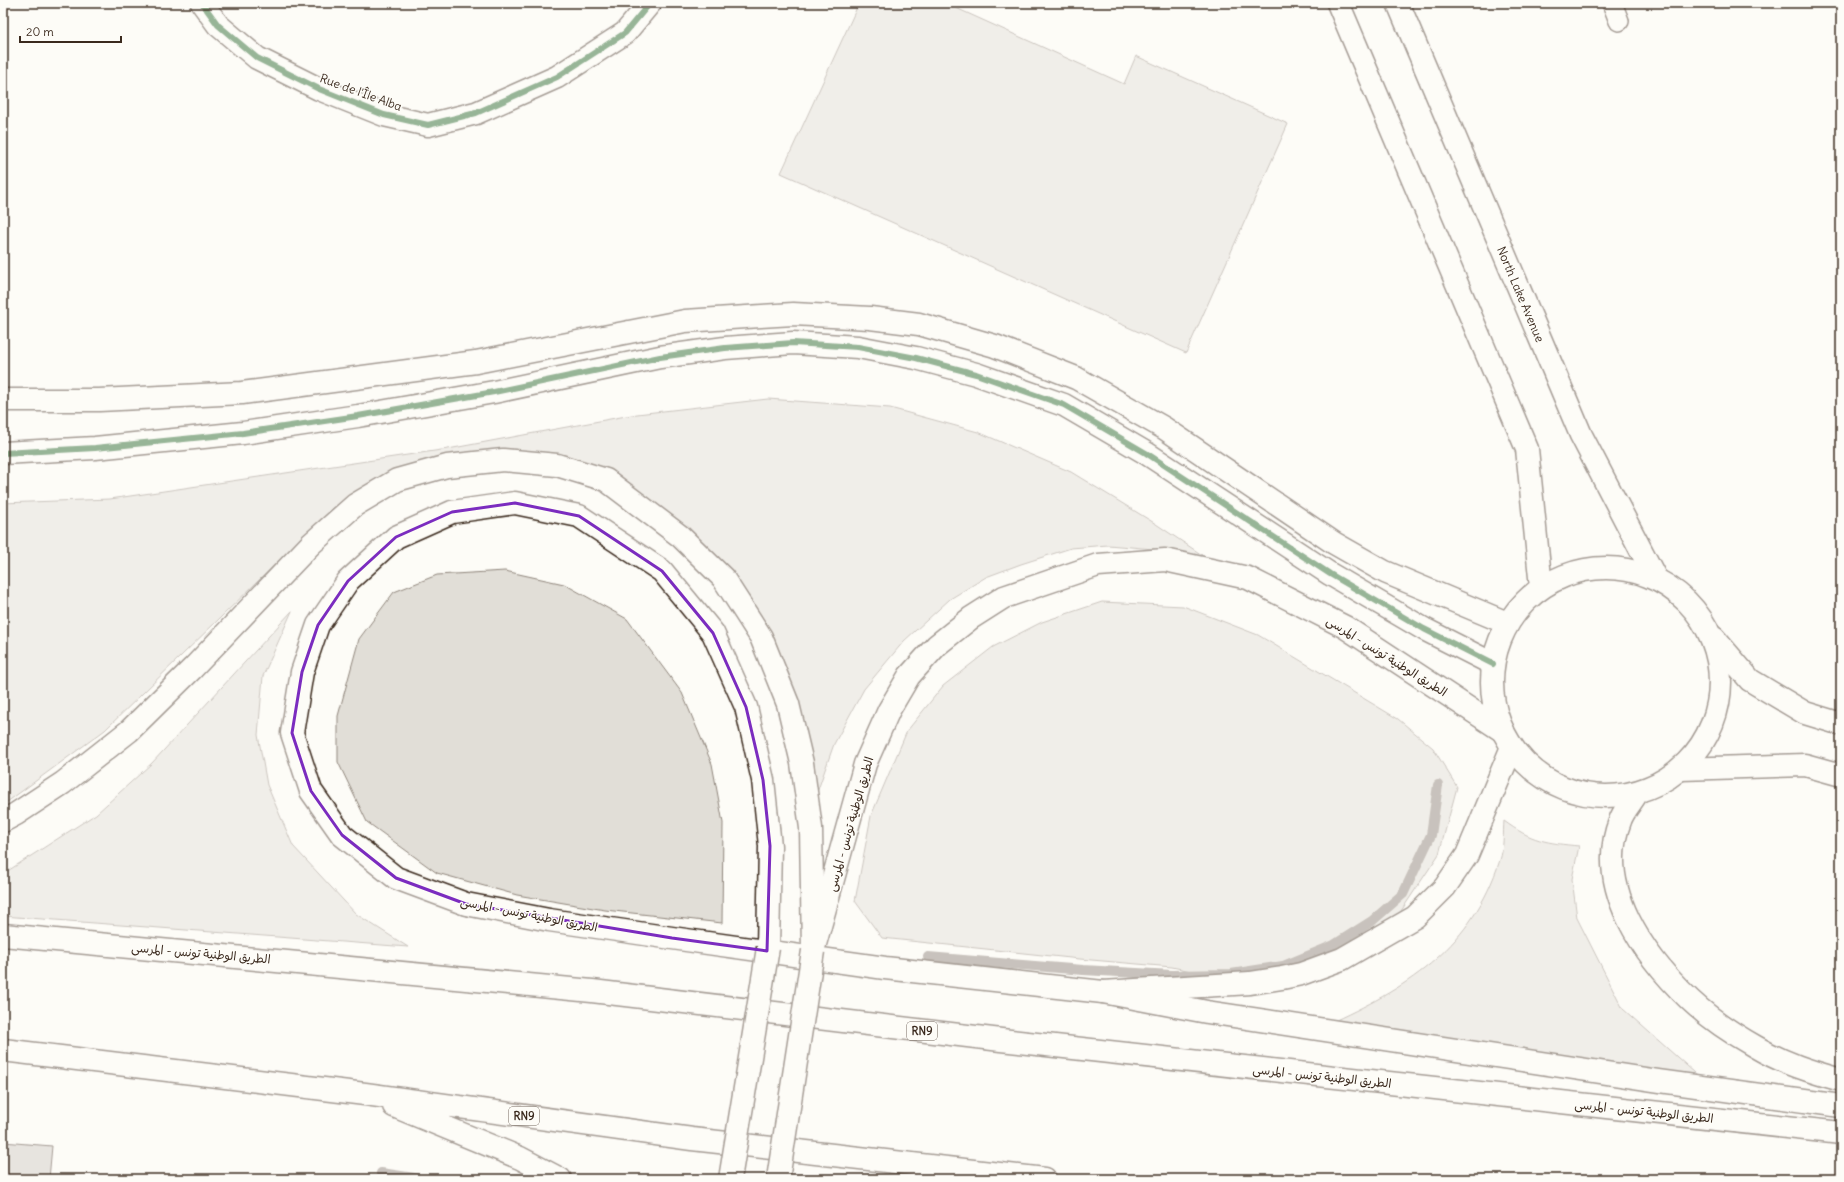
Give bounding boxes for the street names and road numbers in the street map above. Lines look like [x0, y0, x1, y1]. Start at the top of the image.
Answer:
street label: Rue de l'Île Alba [318, 70, 404, 114]
street label: North Lake Avenue [1494, 244, 1548, 344]
street label: الطريق الوطنية تونس - المرسى [1323, 613, 1450, 700]
street label: الطريق الوطنية تونس - المرسى [824, 755, 877, 893]
street label: الطريق الوطنية تونس - المرسى [459, 893, 599, 936]
street label: الطريق الوطنية تونس - المرسى [131, 939, 271, 968]
road number: RN9 [907, 1022, 937, 1040]
street label: الطريق الوطنية تونس - المرسى [1252, 1061, 1392, 1092]
street label: الطريق الوطنية تونس - المرسى [1574, 1096, 1714, 1127]
road number: RN9 [509, 1107, 539, 1125]

